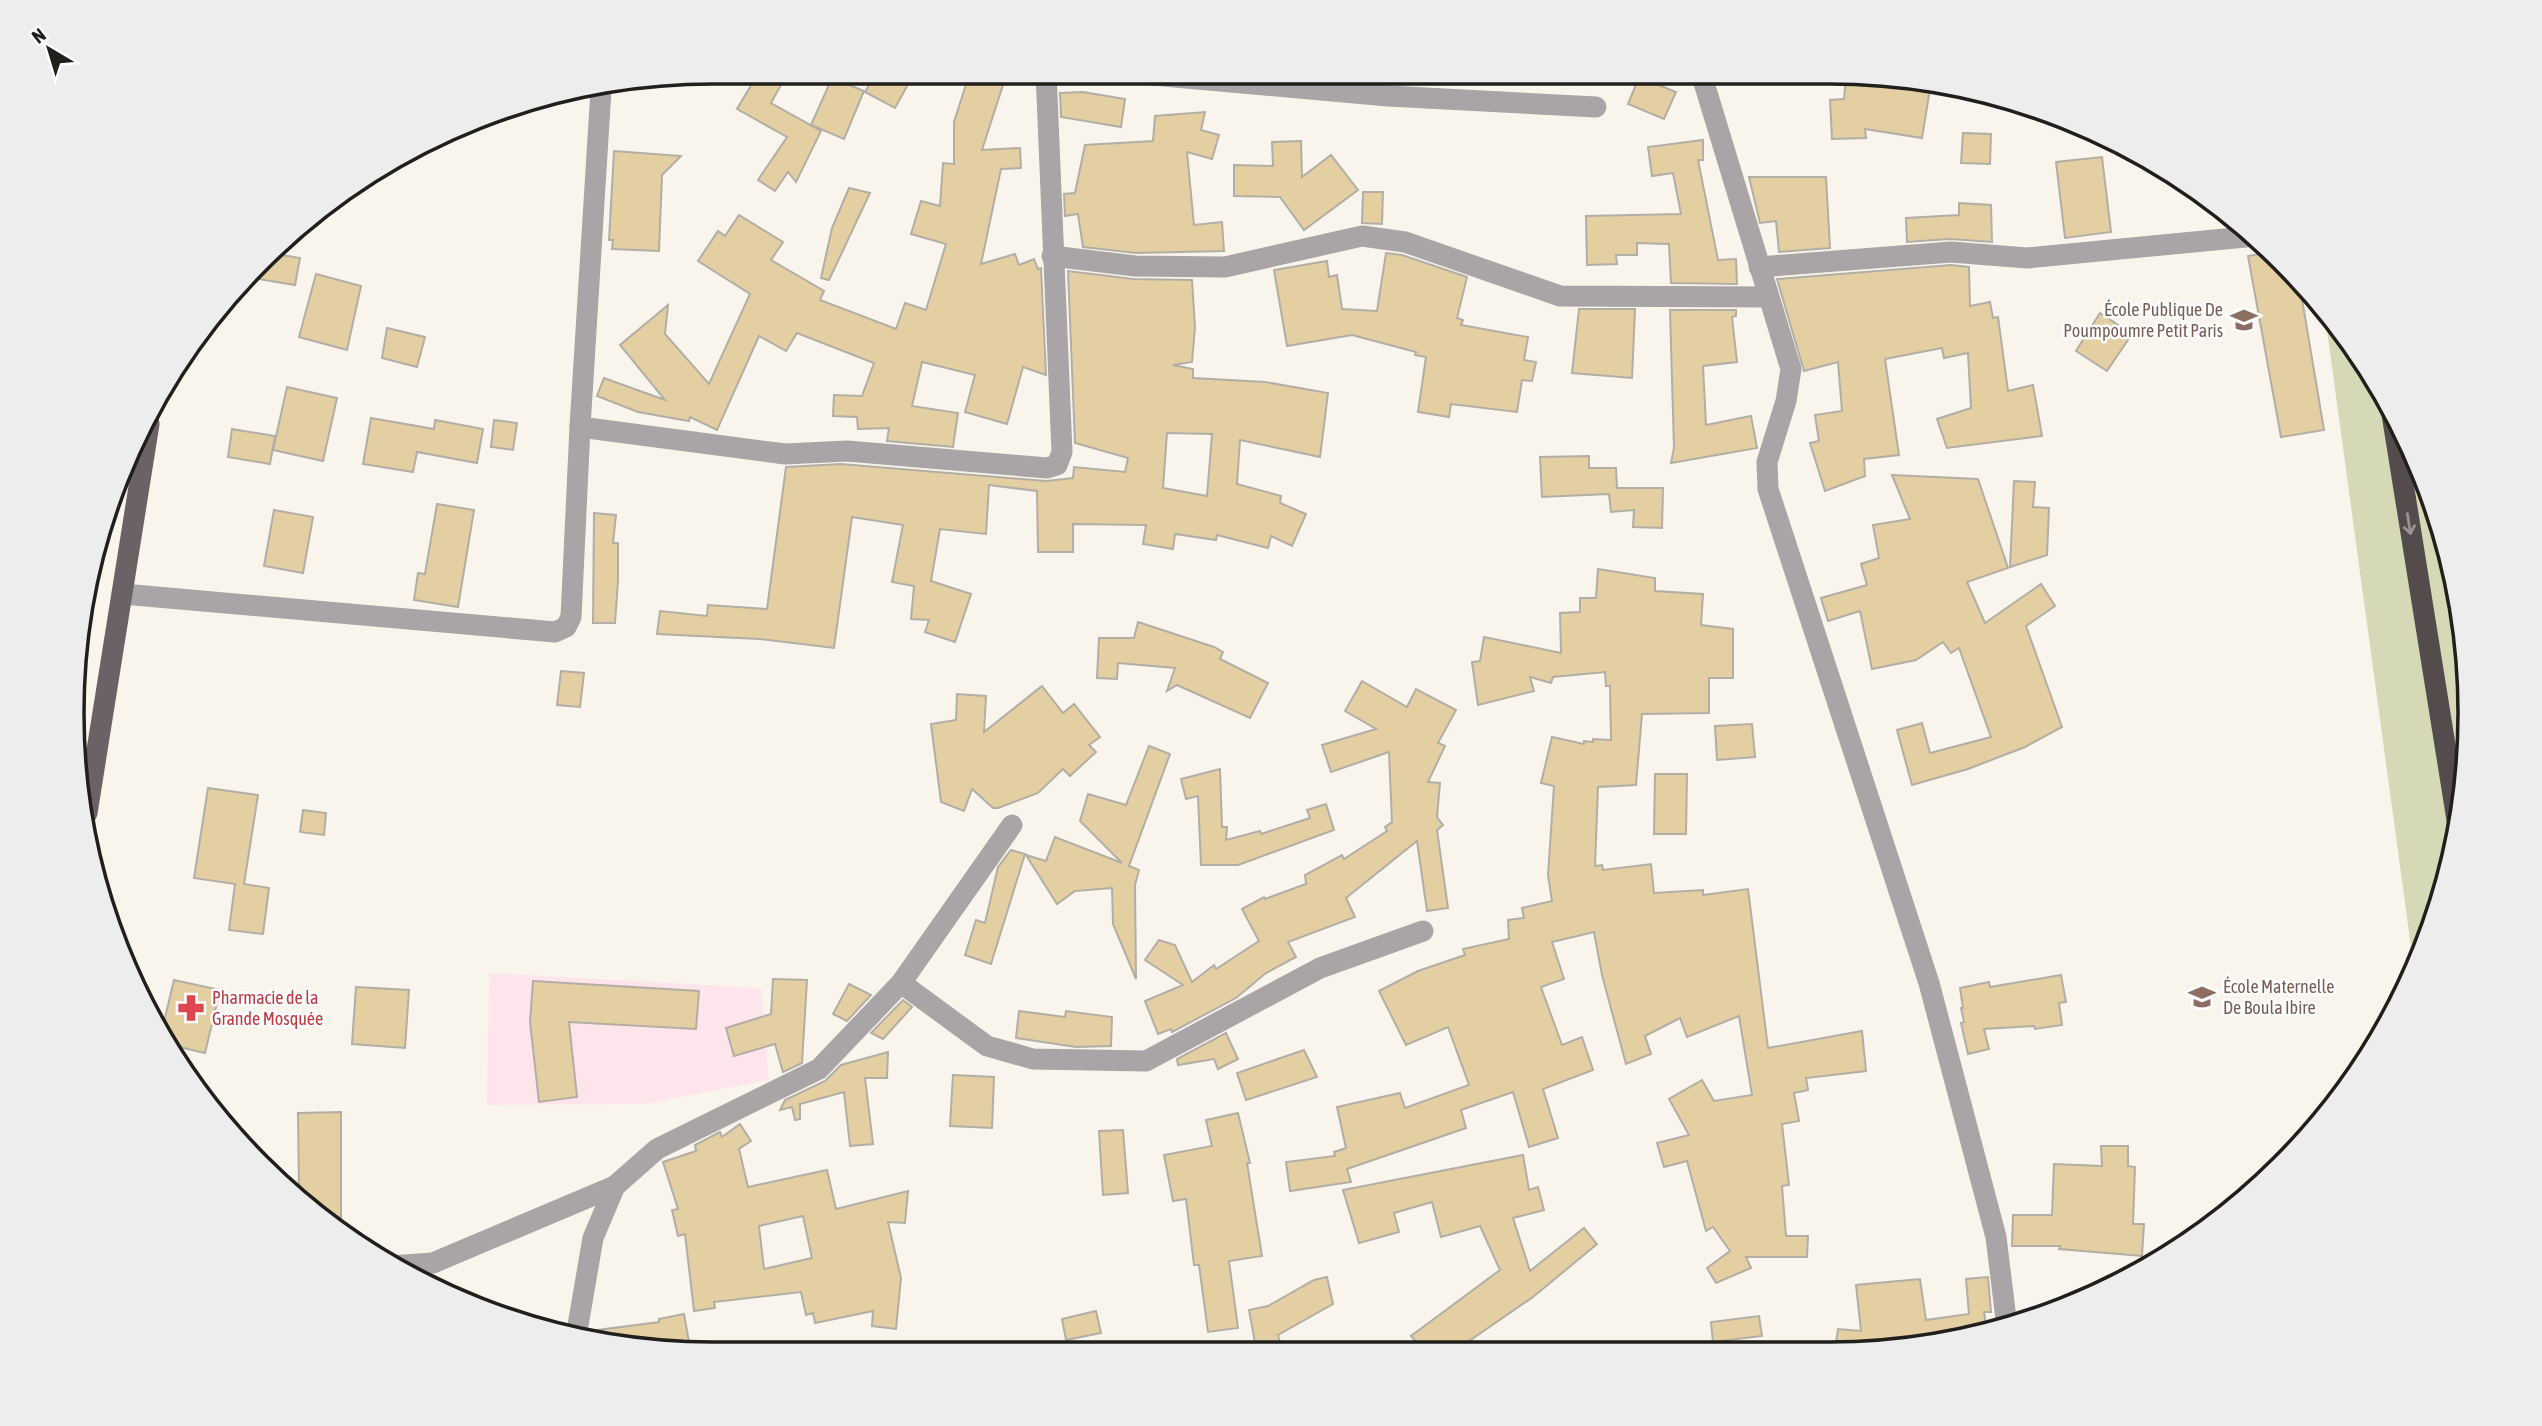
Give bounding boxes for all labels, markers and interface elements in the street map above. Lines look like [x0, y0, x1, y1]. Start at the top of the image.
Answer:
north arrow [14, 14, 84, 84]
text: N [27, 23, 50, 48]
place label: École Publique De Poumpoumre Petit Paris [2063, 299, 2223, 341]
school or university icon: École Publique De Poumpoumre Petit Paris [2229, 305, 2259, 335]
one-way arrow [2403, 512, 2416, 535]
place label: École Maternelle De Boula Ibire [2223, 976, 2334, 1018]
school or university icon: École Maternelle De Boula Ibire [2187, 982, 2217, 1012]
place label: Pharmacie de la Grande Mosquée [212, 987, 323, 1029]
pharmacy icon: Pharmacie de la Grande Mosquée [176, 993, 206, 1023]

